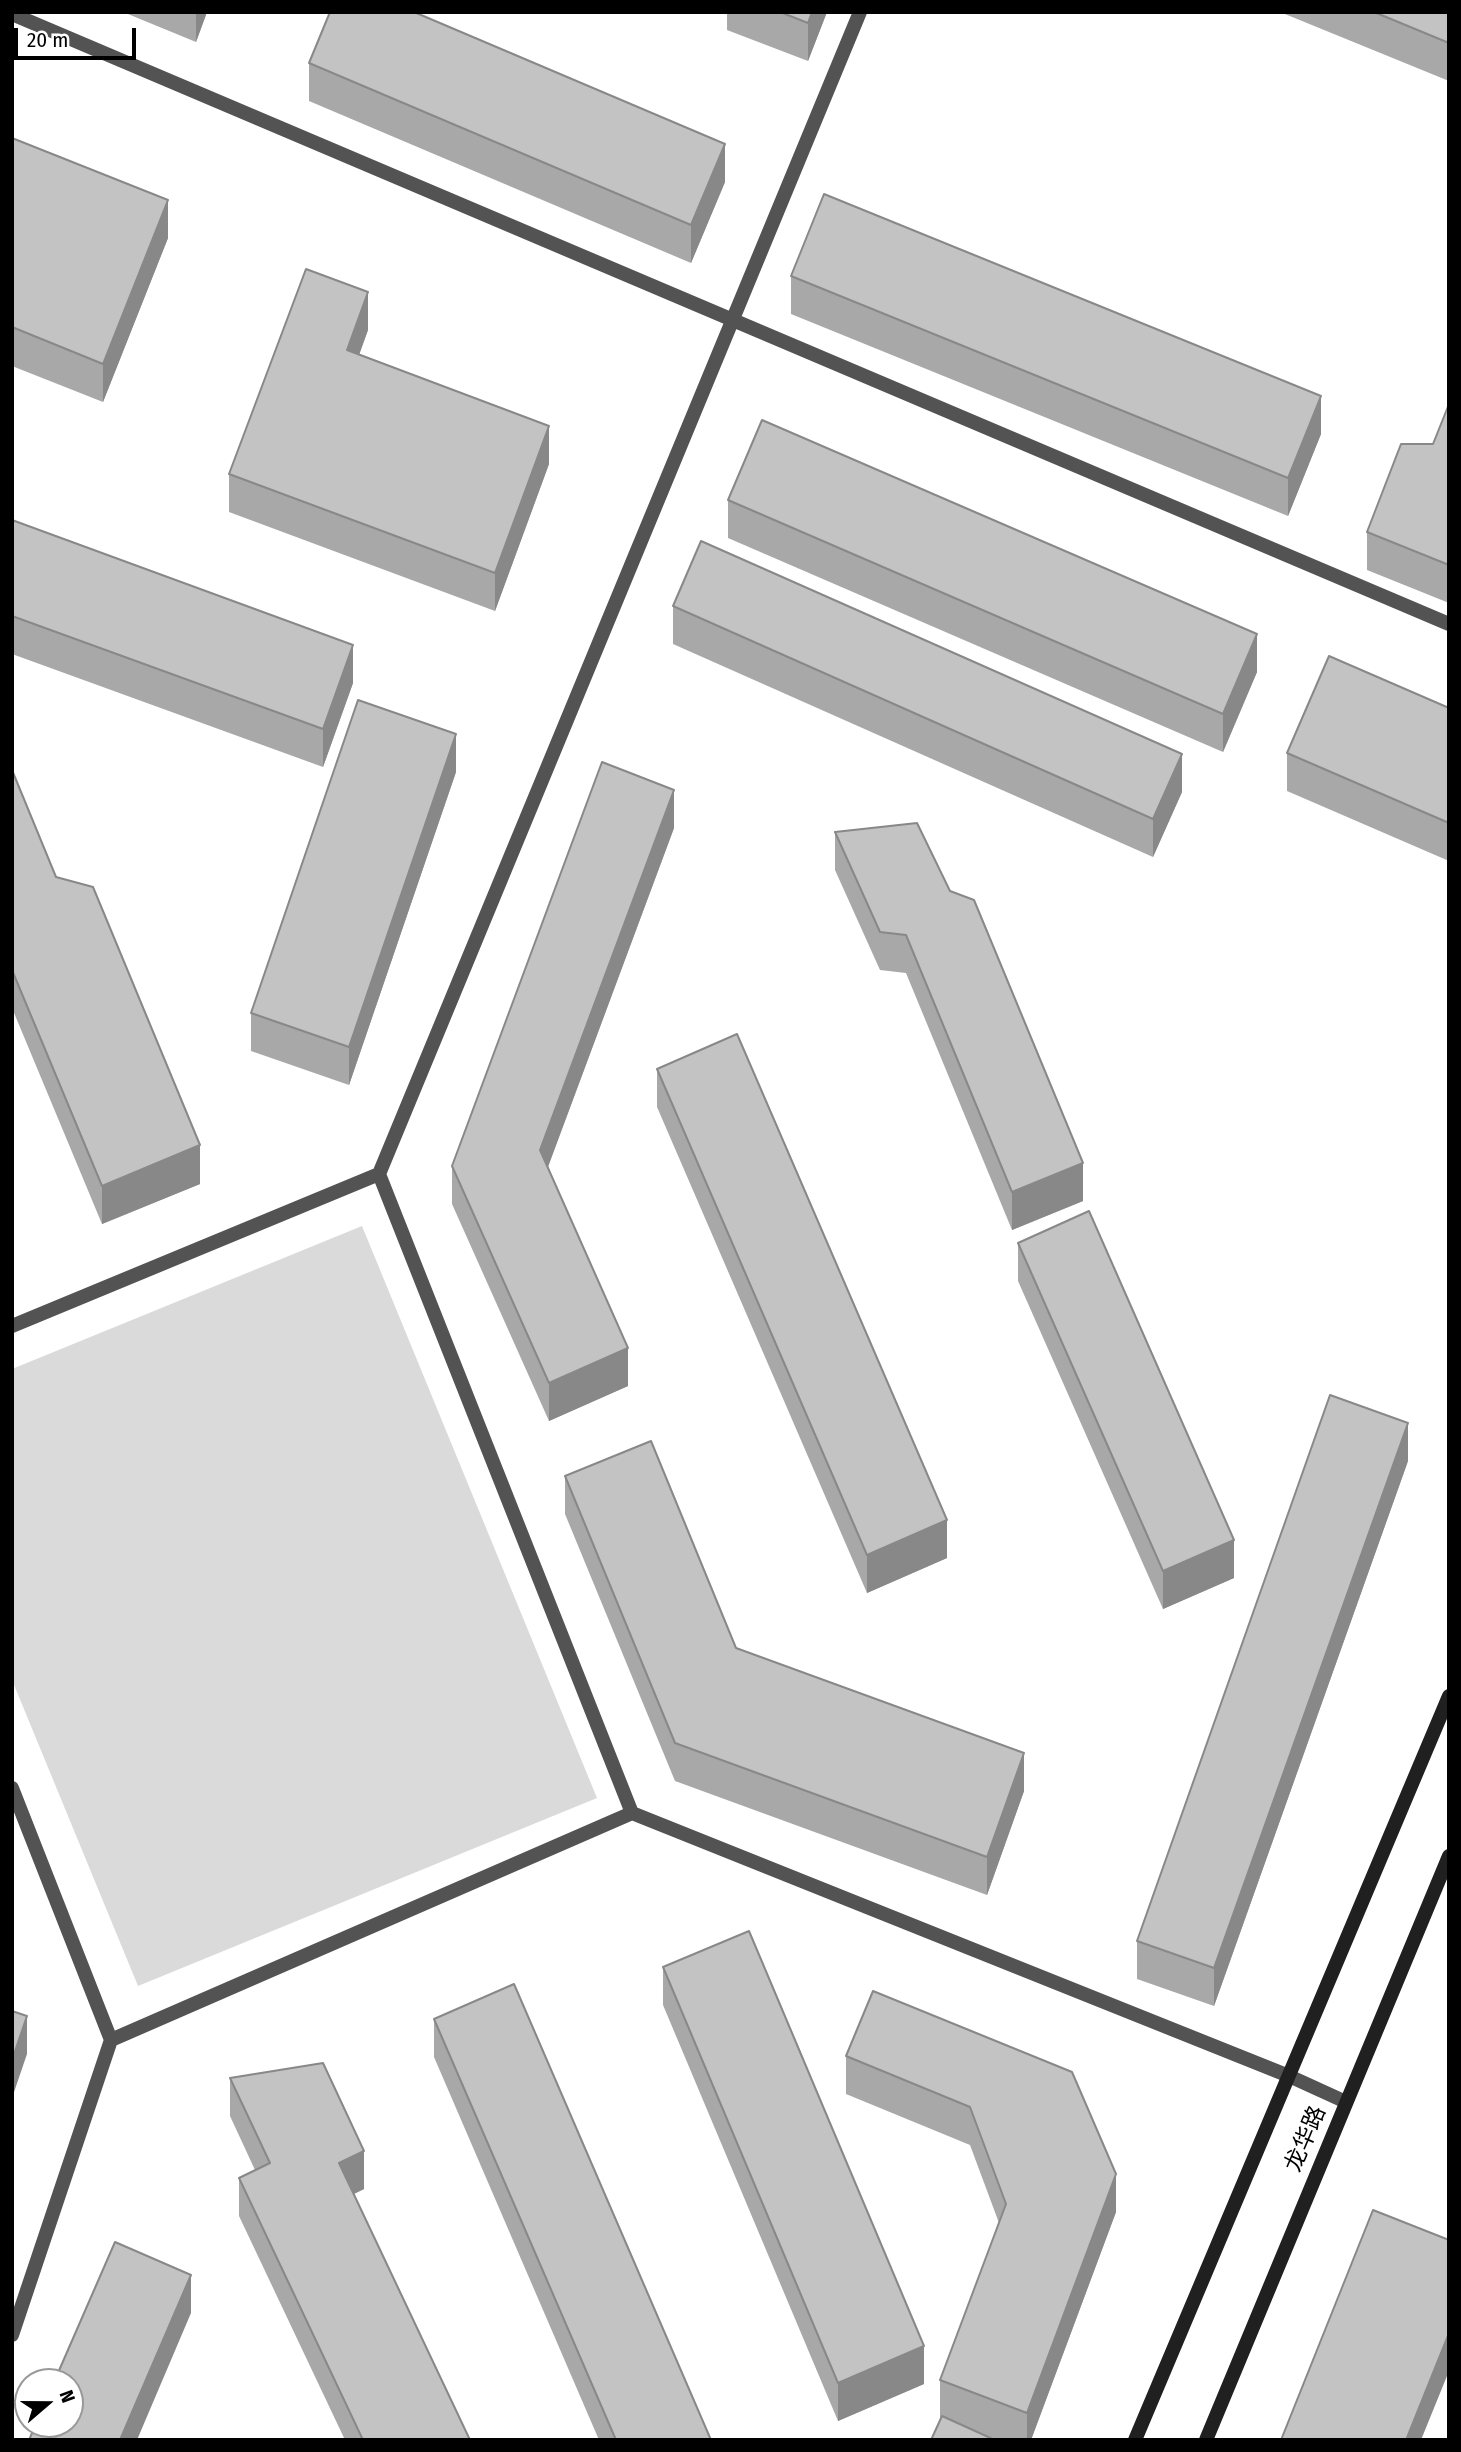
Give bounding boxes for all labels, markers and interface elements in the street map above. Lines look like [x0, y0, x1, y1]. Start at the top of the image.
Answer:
scale bar [18, 14, 140, 58]
text: 20 m [27, 27, 68, 53]
street label: 龙华路 [1280, 2102, 1332, 2176]
north arrow [14, 2368, 84, 2438]
text: N [55, 2387, 80, 2406]

